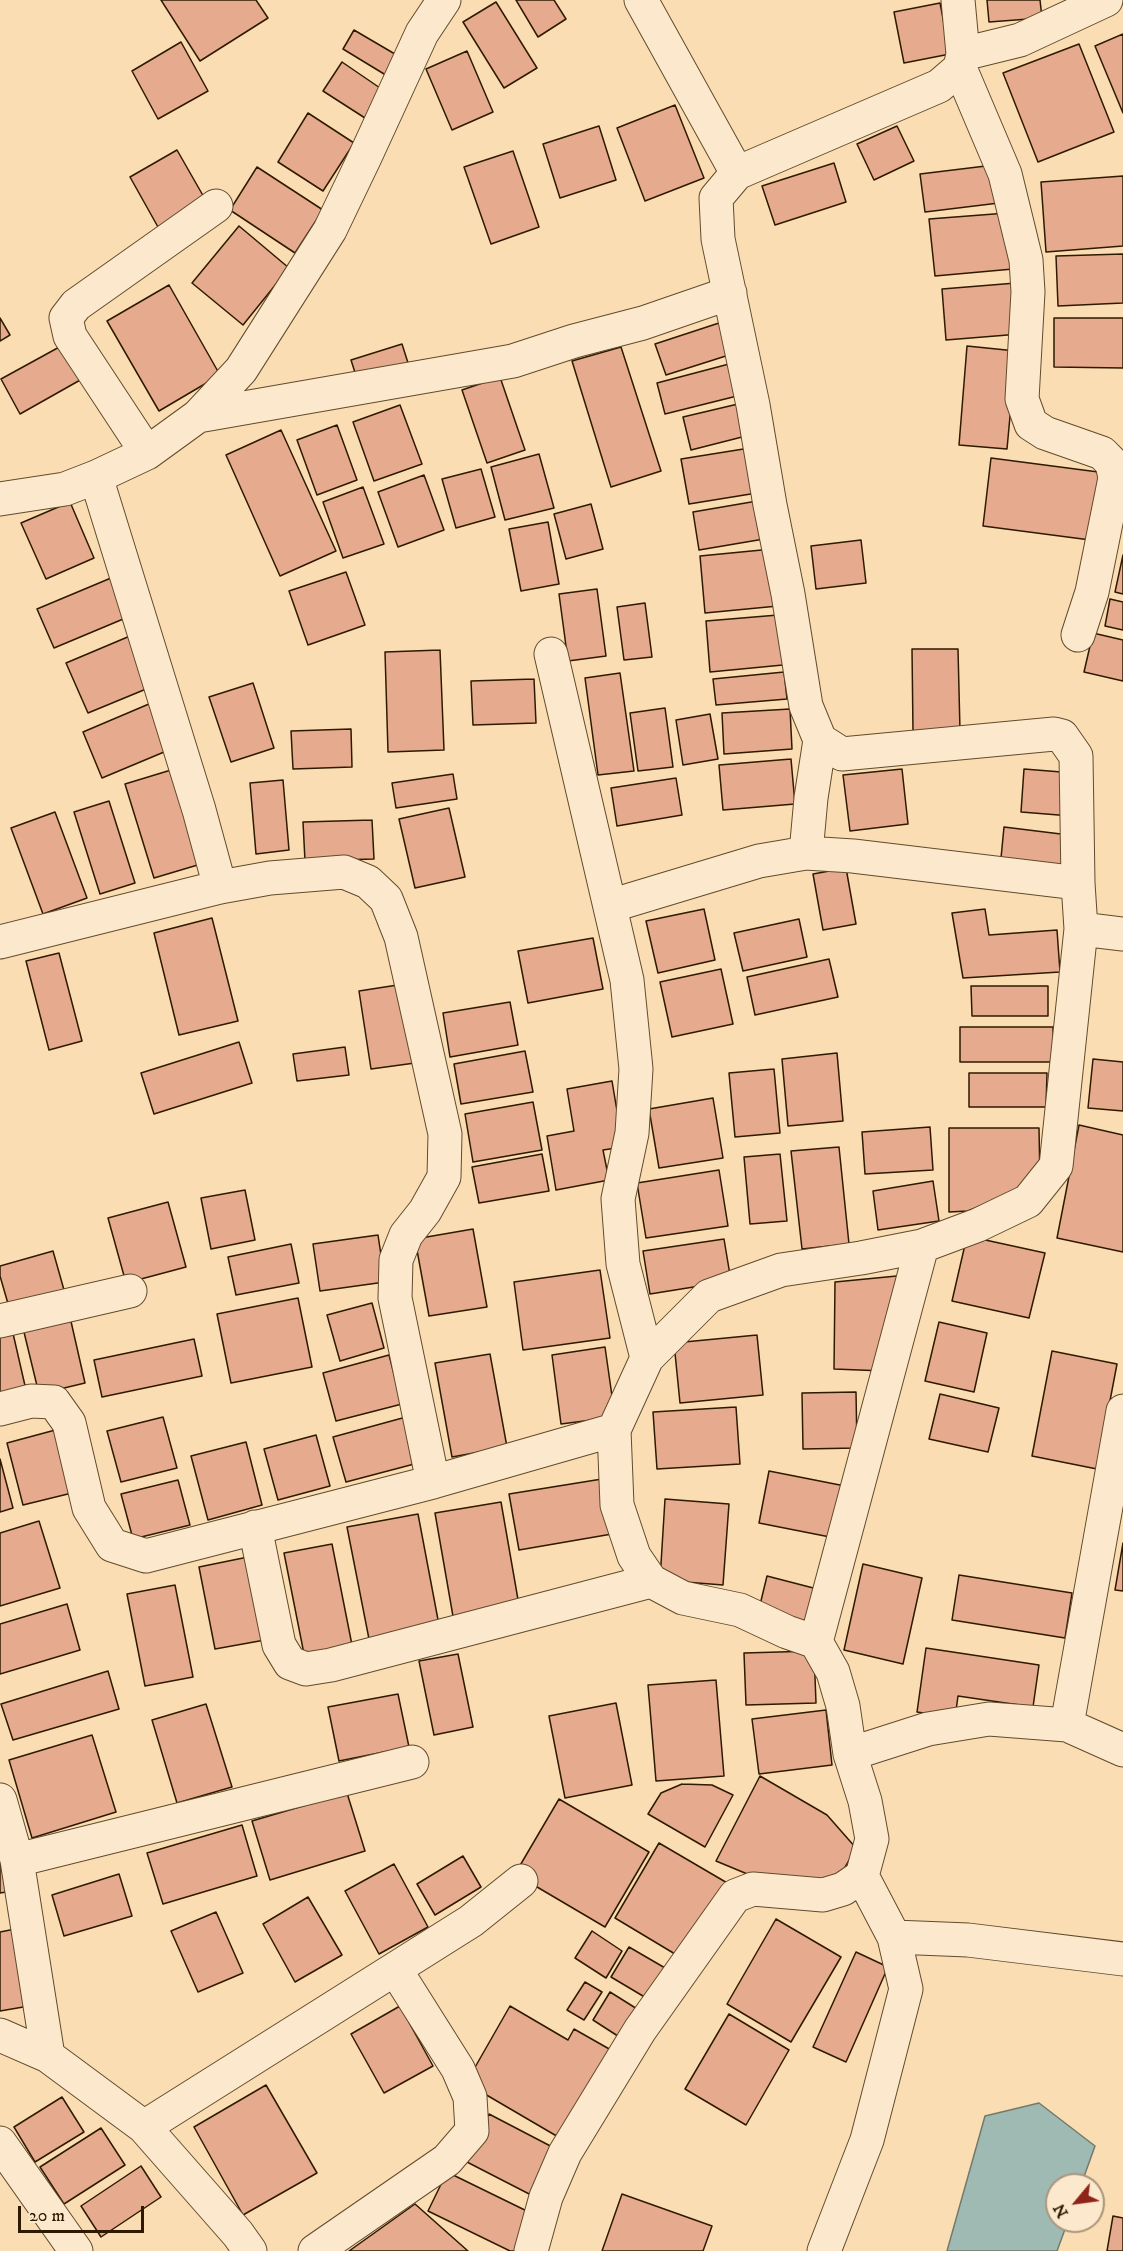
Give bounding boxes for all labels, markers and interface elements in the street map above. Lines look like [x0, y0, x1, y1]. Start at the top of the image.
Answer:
north arrow [1045, 2173, 1105, 2233]
scale bar [21, 2194, 147, 2232]
text: N [1049, 2200, 1073, 2221]
text: 20 m [29, 2205, 65, 2227]

